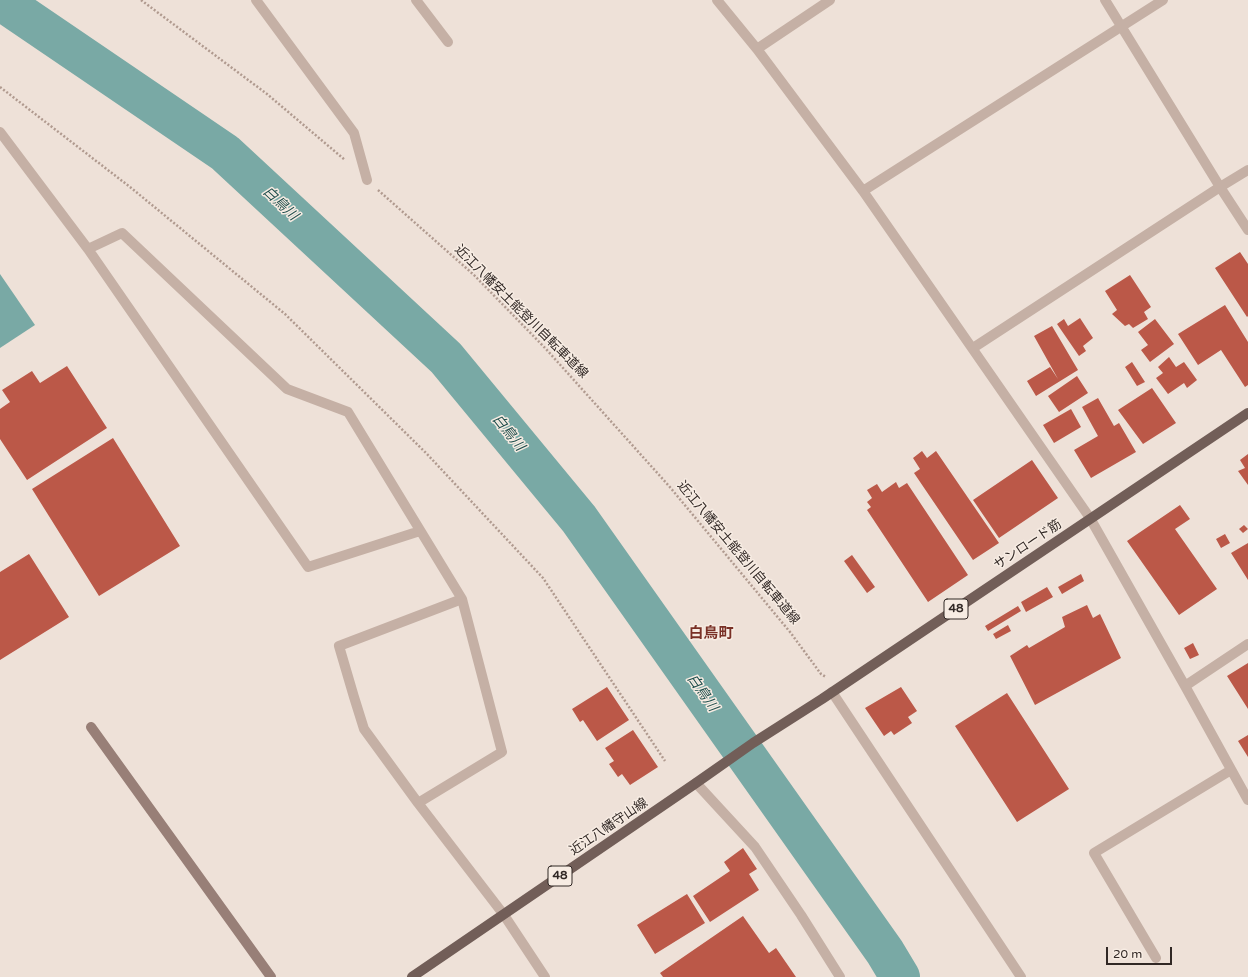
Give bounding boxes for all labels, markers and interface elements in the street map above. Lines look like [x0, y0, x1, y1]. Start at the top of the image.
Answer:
water label: 白鳥川 [259, 184, 301, 224]
street label: 近江八幡安土能登川自転車道線 [451, 242, 591, 382]
water label: 白鳥川 [488, 411, 528, 455]
street label: 近江八幡安土能登川自転車道線 [674, 478, 802, 628]
street label: サンロード筋 [991, 517, 1065, 573]
road number: 48 [944, 599, 968, 619]
district label: 白鳥町 [689, 625, 733, 643]
water label: 白鳥川 [683, 671, 721, 715]
street label: 近江八幡守山線 [567, 795, 651, 859]
road number: 48 [548, 866, 572, 886]
scale bar [1108, 939, 1174, 965]
text: 20 m [1113, 947, 1142, 961]

